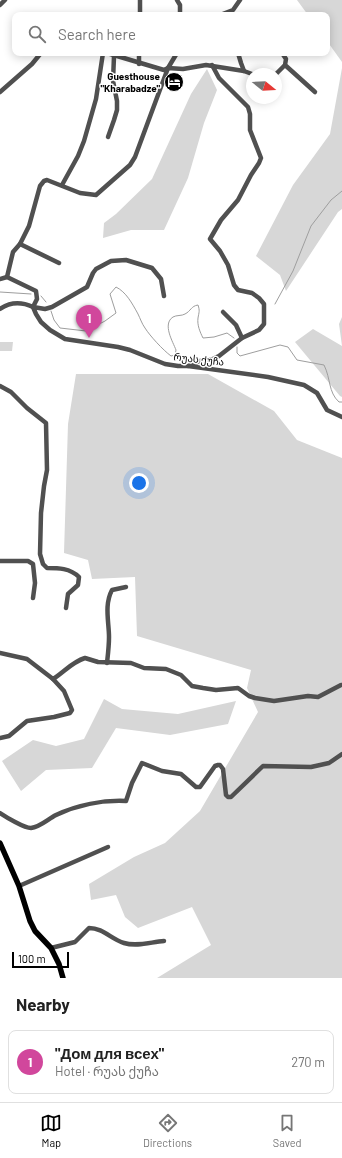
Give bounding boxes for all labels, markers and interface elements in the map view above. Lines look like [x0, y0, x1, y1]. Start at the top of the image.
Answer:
search box [12, 12, 330, 56]
icon: search [26, 23, 48, 45]
text: Search here [58, 25, 136, 43]
north arrow [246, 68, 282, 104]
place label: Guesthouse "Kharabadze" [101, 70, 161, 94]
hotel icon: Guesthouse "Kharabadze" [163, 71, 185, 93]
pin: 1 [76, 305, 102, 338]
street label: რუას ქუჩა [173, 350, 225, 369]
your location [129, 473, 149, 493]
scale bar [12, 950, 69, 969]
text: 100 m [18, 952, 46, 965]
text: Nearby [16, 994, 70, 1014]
text: "Дом для всех" [55, 1044, 164, 1062]
text: 1 [28, 1054, 32, 1070]
text: 270 m [291, 1054, 325, 1070]
text: Hotel · რუას ქუჩა [55, 1063, 159, 1079]
tab: Map [40, 1112, 62, 1149]
tab: Directions [143, 1112, 192, 1149]
tab: Saved [273, 1112, 302, 1149]

